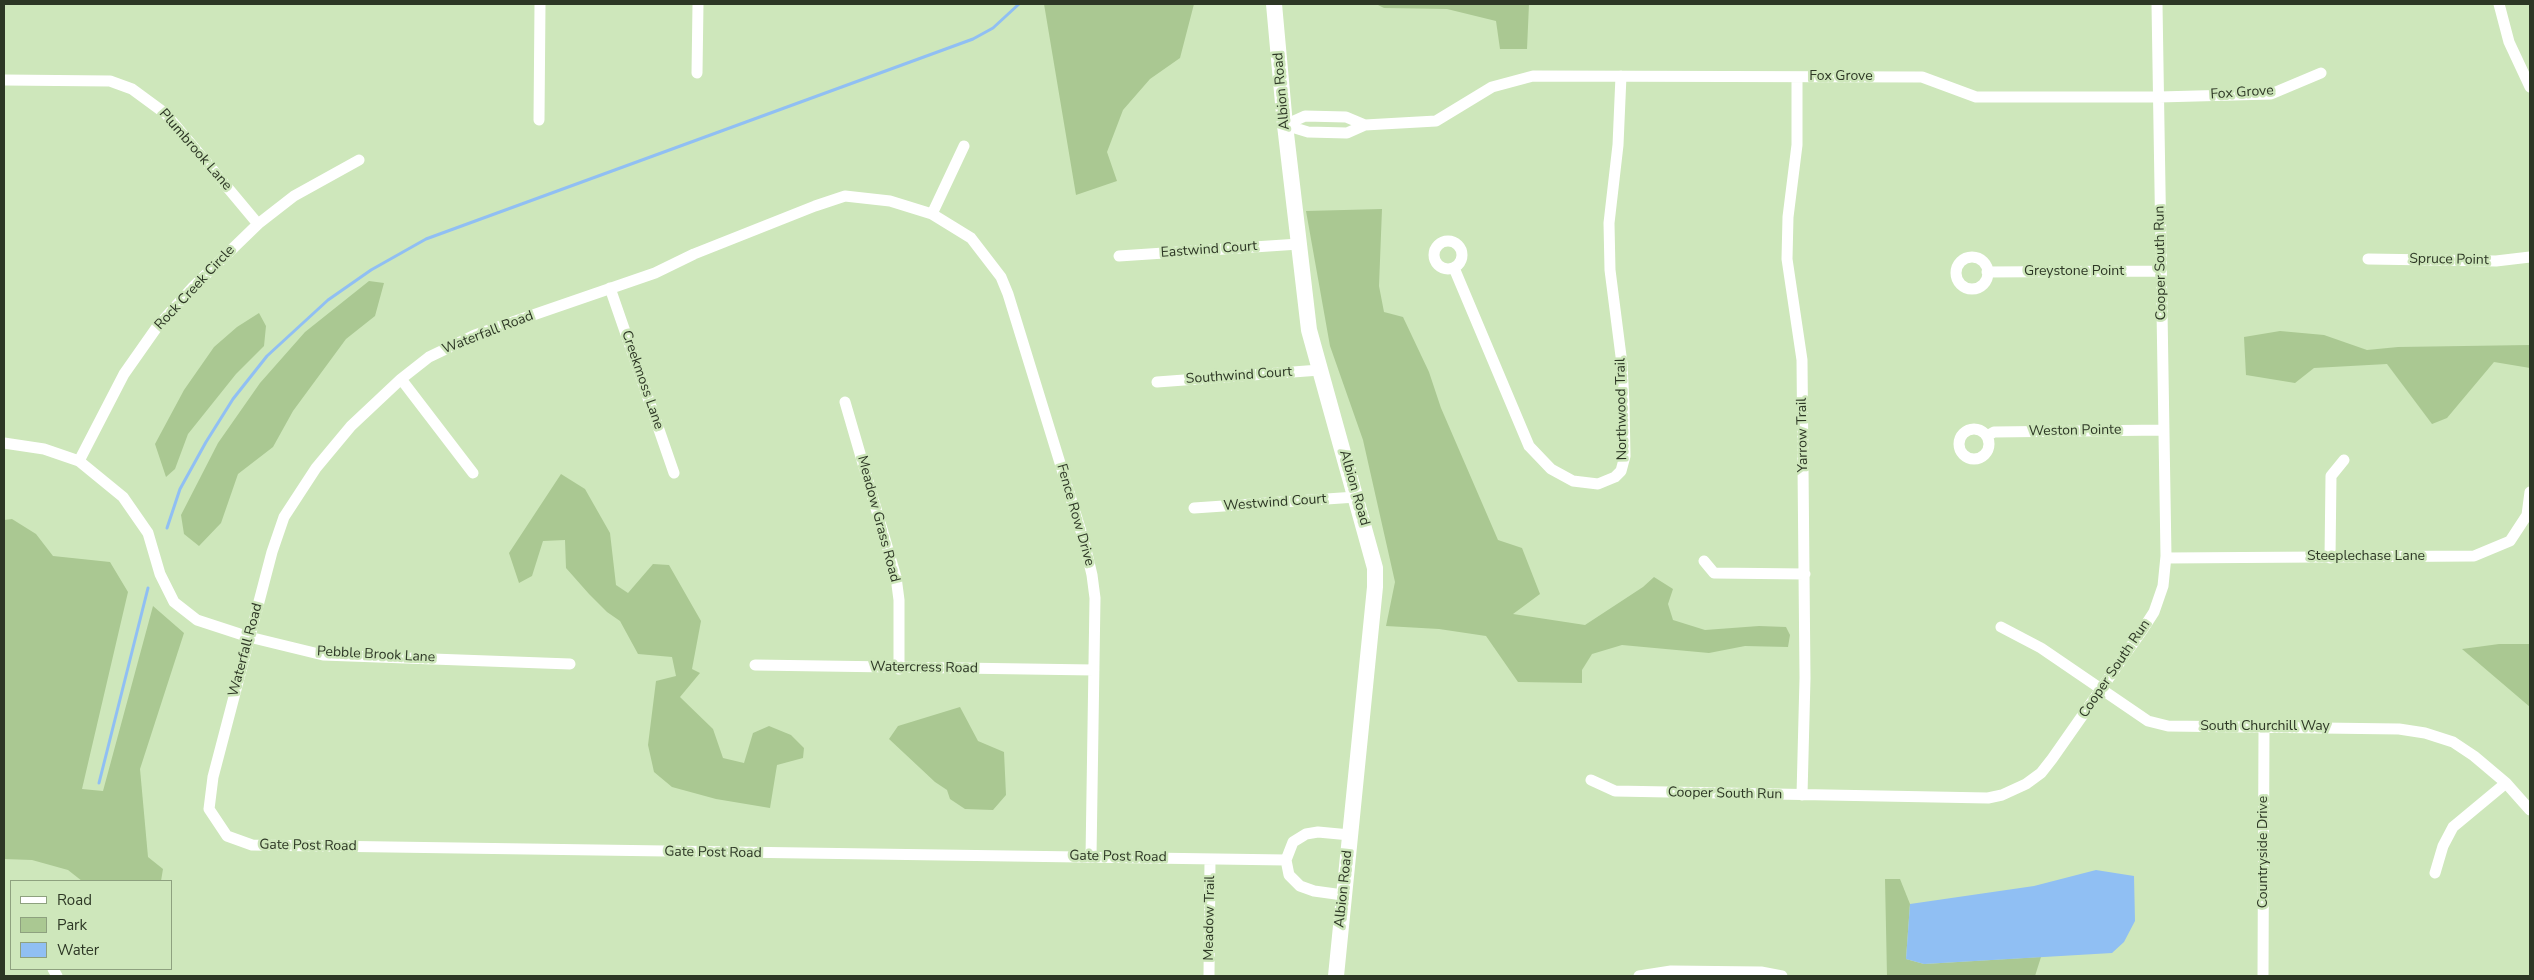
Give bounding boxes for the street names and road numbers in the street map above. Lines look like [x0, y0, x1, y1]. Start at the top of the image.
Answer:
street label: Albion Road [1270, 52, 1294, 130]
street label: Fox Grove [1809, 69, 1873, 85]
street label: Fox Grove [2210, 82, 2274, 104]
street label: Plumbrook Lane [155, 106, 235, 194]
street label: Cooper South Run [2152, 206, 2170, 320]
street label: Eastwind Court [1160, 238, 1258, 262]
street label: Rock Creek Circle [152, 242, 238, 334]
street label: Spruce Point [2409, 251, 2489, 269]
street label: Greystone Point [2024, 264, 2124, 280]
street label: Waterfall Road [440, 308, 536, 358]
street label: Creekmoss Lane [617, 328, 667, 432]
street label: Northwood Trail [1613, 358, 1631, 460]
street label: Southwind Court [1185, 364, 1293, 388]
street label: Yarrow Trail [1794, 397, 1812, 473]
street label: Weston Pointe [2029, 422, 2121, 440]
street label: Albion Road [1335, 448, 1373, 528]
street label: Meadow Grass Road [853, 454, 903, 584]
street label: Fence Row Drive [1052, 462, 1098, 568]
street label: Westwind Court [1223, 491, 1327, 515]
street label: Steeplechase Lane [2307, 549, 2425, 565]
street label: Waterfall Road [225, 601, 267, 699]
street label: Cooper South Run [2076, 617, 2154, 721]
street label: Pebble Brook Lane [316, 644, 436, 666]
street label: Watercress Road [870, 659, 978, 677]
street label: South Churchill Way [2200, 719, 2330, 735]
street label: Cooper South Run [1668, 785, 1782, 803]
street label: Countryside Drive [2256, 796, 2272, 908]
street label: Gate Post Road [259, 837, 357, 855]
street label: Gate Post Road [664, 844, 762, 862]
street label: Gate Post Road [1069, 848, 1167, 866]
street label: Albion Road [1332, 850, 1356, 928]
street label: Meadow Trail [1201, 875, 1219, 961]

